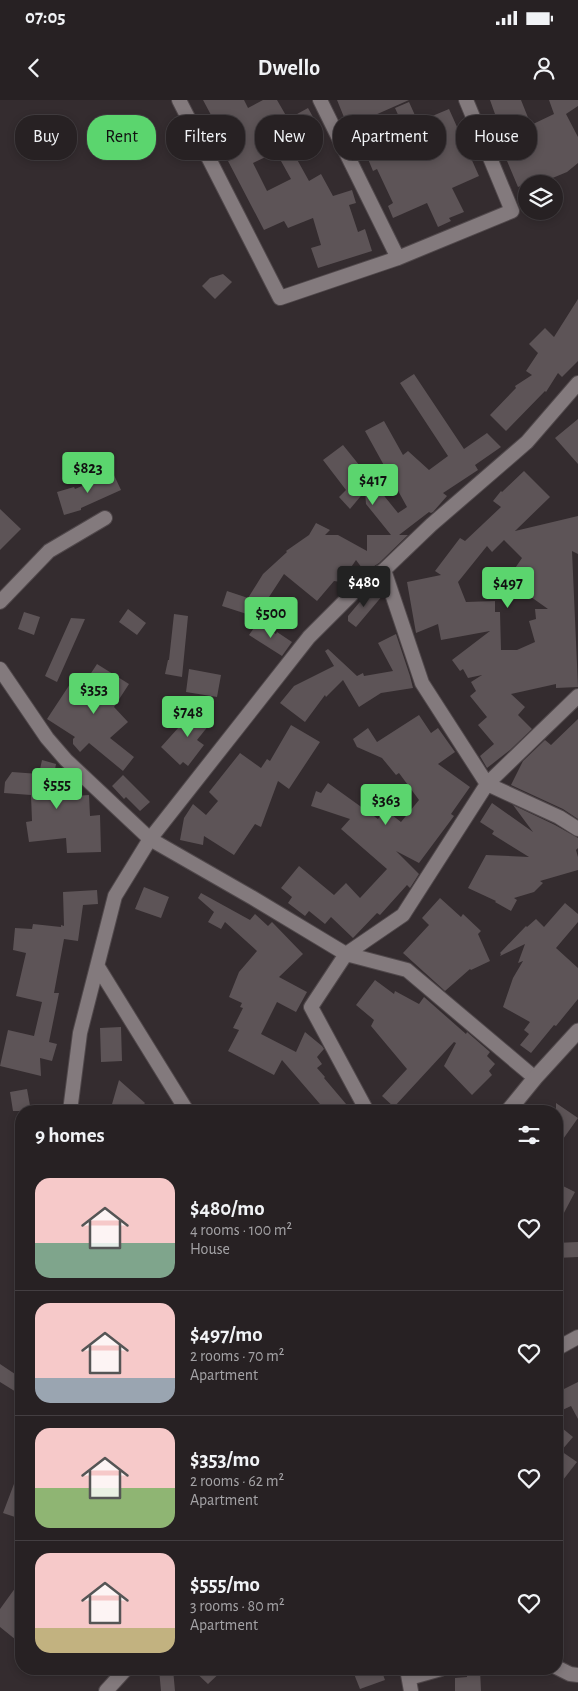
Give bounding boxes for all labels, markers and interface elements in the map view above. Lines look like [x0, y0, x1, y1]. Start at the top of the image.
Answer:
text: 07:05 [25, 8, 66, 27]
icon: back [20, 54, 48, 82]
icon: person [530, 54, 558, 82]
text: Dwello [258, 57, 320, 79]
chip: Buy [15, 115, 77, 160]
chip: Rent [87, 115, 156, 160]
chip: Filters [166, 115, 245, 160]
chip: New [255, 115, 323, 160]
chip: Apartment [333, 115, 446, 160]
chip: House [456, 115, 537, 160]
map controls [518, 175, 563, 220]
button: layers [518, 175, 563, 220]
pin: $823 [58, 452, 118, 494]
text: $823 [73, 460, 103, 476]
pin: $417 [343, 464, 403, 506]
text: $417 [359, 472, 387, 488]
pin: $480 [334, 566, 394, 608]
pin: $497 [478, 566, 538, 609]
text: $480 [348, 574, 380, 590]
text: $497 [493, 575, 523, 591]
pin: $500 [241, 596, 301, 639]
text: $500 [256, 605, 286, 621]
pin: $353 [64, 672, 124, 715]
text: $353 [80, 681, 108, 697]
pin: $748 [158, 696, 218, 738]
text: $748 [173, 704, 203, 720]
pin: $555 [27, 768, 87, 810]
text: $555 [43, 776, 71, 792]
pin: $363 [356, 784, 416, 826]
text: $363 [372, 792, 400, 808]
icon: filters [515, 1121, 543, 1149]
text: 9 homes [35, 1125, 105, 1146]
icon: home [75, 1198, 135, 1258]
text: $480/mo [190, 1198, 265, 1219]
icon: heart [515, 1214, 543, 1242]
text: 4 rooms · 100 m² [190, 1222, 292, 1238]
text: House [190, 1241, 230, 1257]
icon: home [75, 1323, 135, 1383]
text: $497/mo [190, 1324, 263, 1345]
icon: heart [515, 1339, 543, 1367]
text: 2 rooms · 70 m² [190, 1348, 284, 1364]
text: Apartment [190, 1367, 258, 1383]
icon: home [75, 1448, 135, 1508]
text: $353/mo [190, 1449, 260, 1470]
icon: heart [515, 1464, 543, 1492]
text: 2 rooms · 62 m² [190, 1473, 284, 1489]
text: Apartment [190, 1492, 258, 1508]
icon: home [75, 1573, 135, 1633]
text: $555/mo [190, 1574, 260, 1595]
icon: heart [515, 1589, 543, 1617]
text: 3 rooms · 80 m² [190, 1598, 285, 1614]
text: Apartment [190, 1617, 258, 1633]

